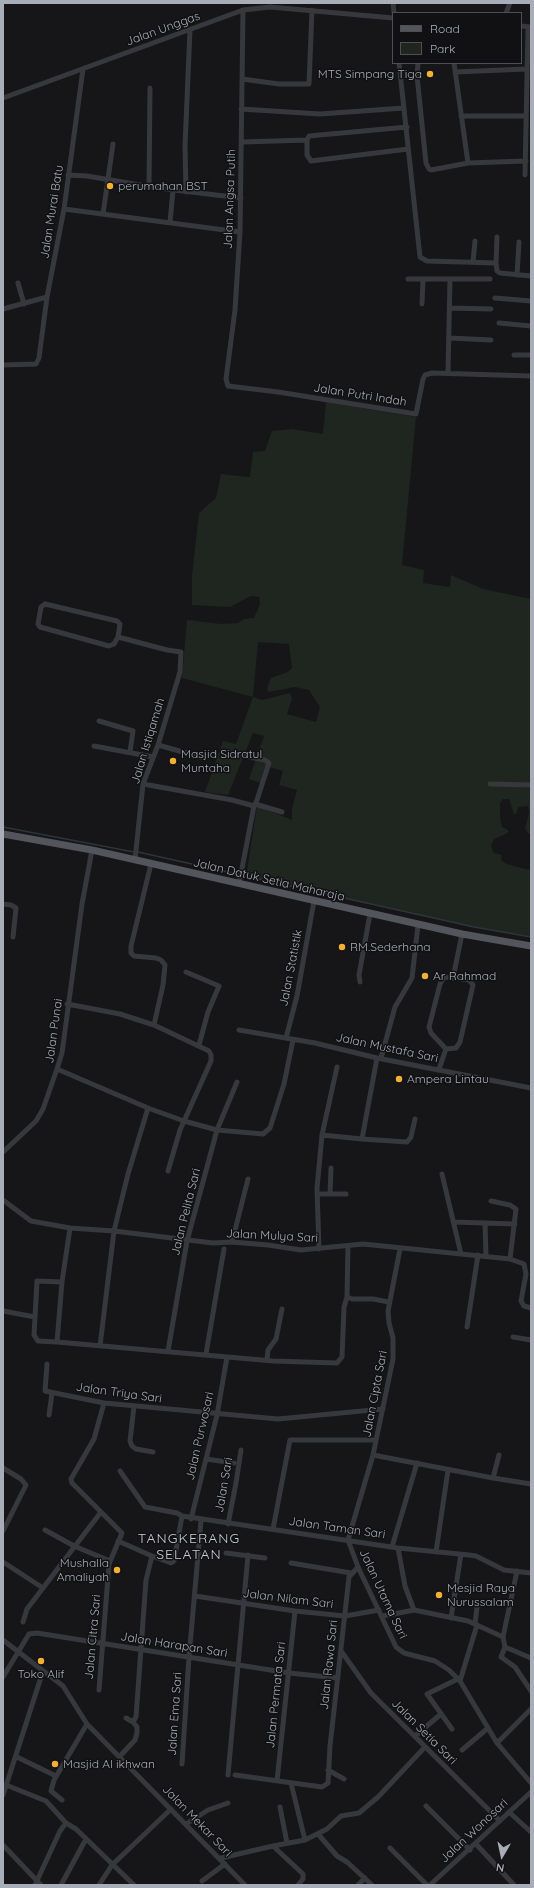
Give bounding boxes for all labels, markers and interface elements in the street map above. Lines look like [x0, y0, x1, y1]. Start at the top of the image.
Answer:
street label: Jalan Unggas [124, 9, 202, 49]
legend [392, 12, 522, 64]
text: Road [430, 21, 460, 36]
text: Park [430, 41, 455, 56]
place label: MTS Simpang Tiga [318, 67, 422, 81]
marker: MTS Simpang Tiga [425, 69, 435, 79]
street label: Jalan Angsa Putih [221, 149, 239, 249]
street label: Jalan Murai Batu [37, 164, 67, 260]
place label: perumahan BST [118, 179, 208, 193]
marker: perumahan BST [105, 181, 115, 191]
street label: Jalan Putri Indah [312, 381, 408, 409]
street label: Jalan Istiqamah [128, 696, 168, 786]
place label: Masjid Sidratul Muntaha [181, 747, 262, 775]
marker: Masjid Sidratul Muntaha [168, 756, 178, 766]
street label: Jalan Datuk Setia Maharaja [192, 856, 346, 904]
street label: Jalan Statistik [277, 928, 305, 1008]
place label: RM.Sederhana [350, 940, 431, 954]
marker: RM.Sederhana [337, 942, 347, 952]
place label: Ar Rahmad [433, 969, 496, 983]
marker: Ar Rahmad [420, 971, 430, 981]
street label: Jalan Punai [42, 998, 66, 1064]
street label: Jalan Mustafa Sari [335, 1030, 439, 1066]
place label: Ampera Lintau [407, 1072, 489, 1086]
marker: Ampera Lintau [394, 1074, 404, 1084]
street label: Jalan Pelita Sari [168, 1167, 204, 1257]
street label: Jalan Mulya Sari [226, 1226, 318, 1246]
street label: Jalan Cipta Sari [360, 1349, 390, 1439]
street label: Jalan Triya Sari [75, 1380, 163, 1406]
street label: Jalan Purwosari [183, 1391, 217, 1481]
street label: Jalan Sari [212, 1456, 236, 1514]
street label: Jalan Taman Sari [288, 1514, 386, 1542]
district label: TANGKERANG SELATAN [138, 1531, 240, 1564]
street label: Jalan Utama Sari [356, 1547, 410, 1641]
place label: Mushalla Amaliyah [57, 1556, 109, 1584]
marker: Mushalla Amaliyah [112, 1565, 122, 1575]
place label: Mesjid Raya Nurussalam [447, 1581, 515, 1609]
street label: Jalan Nilam Sari [242, 1586, 334, 1612]
marker: Mesjid Raya Nurussalam [434, 1590, 444, 1600]
street label: Jalan Citra Sari [82, 1594, 104, 1680]
street label: Jalan Rawa Sari [317, 1619, 341, 1711]
street label: Jalan Harapan Sari [120, 1629, 228, 1661]
street label: Jalan Permata Sari [263, 1641, 289, 1749]
marker: Toko Alif [36, 1656, 46, 1666]
place label: Toko Alif [17, 1667, 65, 1681]
street label: Jalan Ema Sari [165, 1672, 185, 1756]
street label: Jalan Setia Sari [388, 1696, 460, 1768]
place label: Masjid Al ikhwan [63, 1757, 155, 1771]
marker: Masjid Al ikhwan [50, 1759, 60, 1769]
street label: Jalan Mekar Sari [159, 1782, 235, 1860]
street label: Jalan Wonosari [437, 1796, 511, 1866]
north arrow [482, 1836, 522, 1876]
text: N [495, 1860, 505, 1875]

